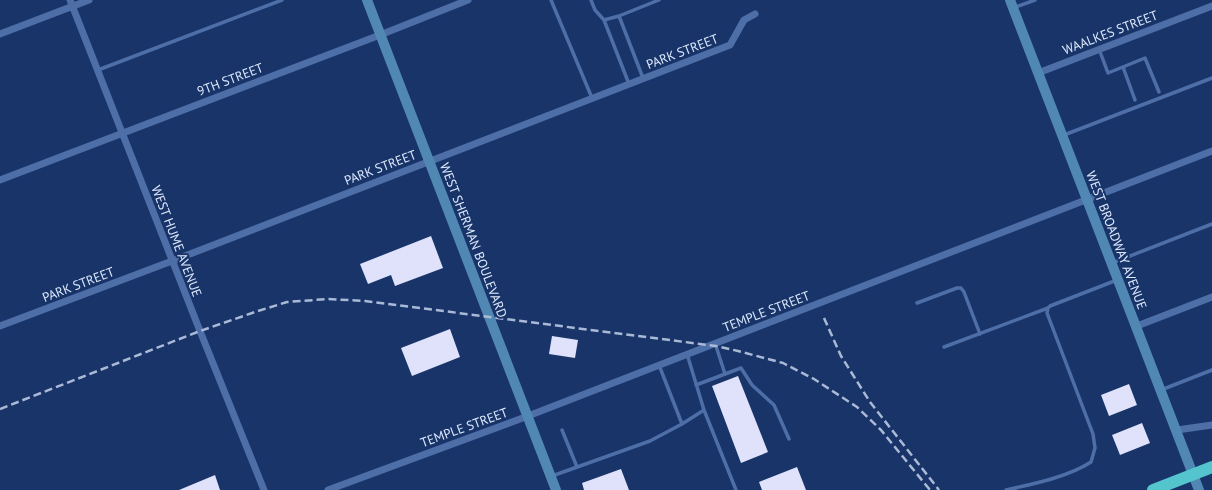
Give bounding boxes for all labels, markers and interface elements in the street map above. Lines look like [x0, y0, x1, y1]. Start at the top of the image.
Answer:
street label: WAALKES STREET [1060, 7, 1160, 58]
street label: PARK STREET [644, 30, 721, 73]
street label: 9TH STREET [195, 59, 266, 100]
street label: PARK STREET [342, 146, 419, 189]
street label: WEST SHERMAN BOULEVARD [436, 160, 511, 320]
street label: WEST BROADWAY AVENUE [1082, 169, 1151, 312]
street label: WEST HUME AVENUE [147, 183, 206, 299]
street label: PARK STREET [40, 263, 117, 306]
street label: TEMPLE STREET [720, 287, 812, 336]
street label: TEMPLE STREET [418, 404, 510, 451]

